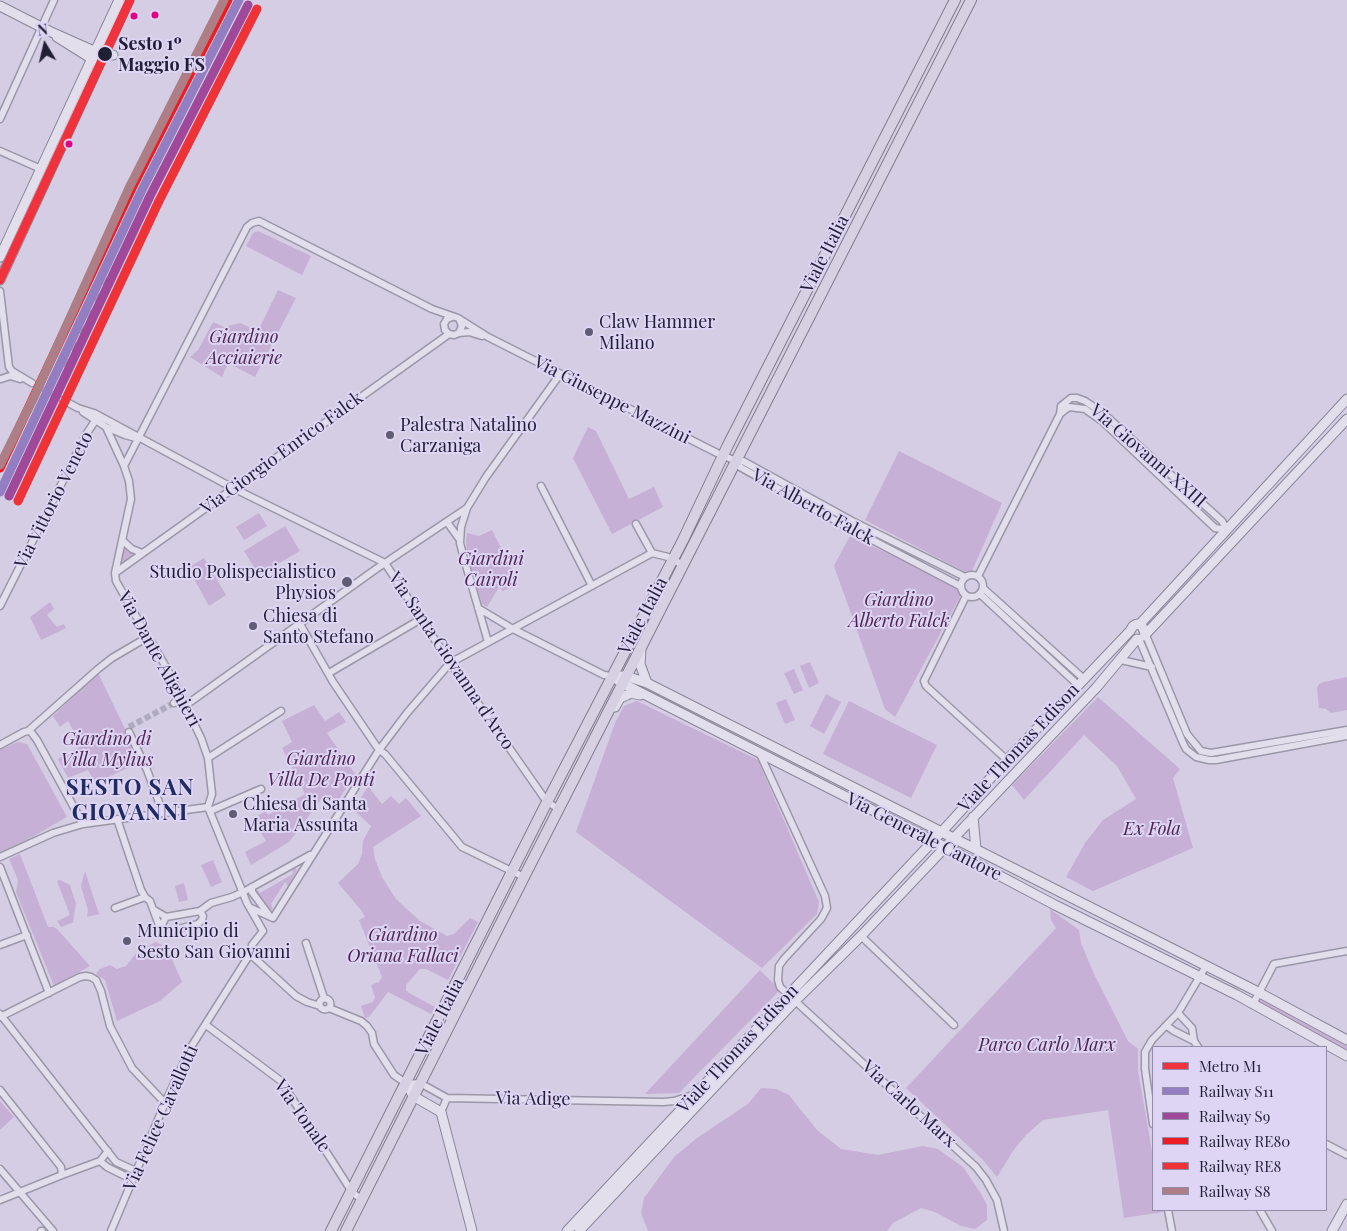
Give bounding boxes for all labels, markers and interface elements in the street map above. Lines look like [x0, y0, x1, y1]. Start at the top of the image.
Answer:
unlabelled marker [150, 10, 160, 20]
unlabelled marker [129, 11, 139, 21]
north arrow [20, 20, 70, 70]
text: N [36, 20, 49, 40]
place label: Sesto 1º Maggio FS [118, 33, 205, 76]
marker: Sesto 1º Maggio FS [96, 45, 114, 63]
unlabelled marker [64, 139, 74, 149]
street label: Viale Italia [796, 212, 854, 296]
place label: Claw Hammer Milano [599, 311, 715, 354]
park label: Giardino Acciaierie [206, 326, 282, 368]
marker: Claw Hammer Milano [583, 326, 595, 338]
street label: Via Giuseppe Mazzini [530, 351, 694, 449]
street label: Via Giorgio Enrico Falck [197, 387, 367, 519]
street label: Via Giovanni XXIII [1085, 400, 1211, 512]
place label: Palestra Natalino Carzaniga [400, 414, 537, 456]
street label: Via Vittorio Veneto [10, 428, 98, 572]
marker: Palestra Natalino Carzaniga [384, 429, 396, 441]
street label: Via Alberto Falck [748, 464, 878, 550]
park label: Giardini Cairoli [458, 548, 524, 590]
place label: Studio Polispecialistico Physios [150, 561, 336, 604]
street label: Via Santa Giovanna d'Arco [383, 568, 519, 754]
street label: Viale Italia [614, 574, 672, 658]
marker: Studio Polispecialistico Physios [340, 575, 354, 589]
street label: Via Dante Alighieri [113, 587, 205, 731]
park label: Giardino Alberto Falck [848, 589, 950, 632]
place label: Chiesa di Santo Stefano [263, 605, 374, 648]
marker: Chiesa di Santo Stefano [247, 620, 259, 632]
street label: Viale Thomas Edison [954, 679, 1084, 817]
park label: Giardino di Villa Mylius [61, 728, 153, 771]
park label: Giardino Villa De Ponti [267, 748, 375, 791]
district label: SESTO SAN GIOVANNI [65, 775, 195, 826]
street label: Via Generale Cantore [843, 788, 1005, 886]
place label: Chiesa di Santa Maria Assunta [243, 793, 367, 836]
marker: Chiesa di Santa Maria Assunta [227, 808, 239, 820]
park label: Ex Fola [1123, 818, 1181, 840]
place label: Municipio di Sesto San Giovanni [137, 920, 291, 962]
park label: Giardino Oriana Fallaci [347, 924, 459, 966]
marker: Municipio di Sesto San Giovanni [121, 935, 133, 947]
street label: Viale Italia [411, 975, 469, 1059]
street label: Viale Thomas Edison [673, 980, 803, 1118]
park label: Parco Carlo Marx [978, 1034, 1116, 1056]
street label: Via Felice Cavallotti [119, 1042, 203, 1194]
legend [1152, 1046, 1327, 1211]
street label: Via Carlo Marx [857, 1056, 961, 1152]
text: Metro M1 [1199, 1056, 1262, 1076]
street label: Via Tonale [269, 1076, 335, 1156]
text: Railway S11 [1199, 1081, 1274, 1101]
street label: Via Adige [495, 1088, 571, 1110]
text: Railway S9 [1199, 1106, 1270, 1126]
text: Railway RE80 [1199, 1131, 1290, 1151]
text: Railway RE8 [1199, 1156, 1281, 1176]
text: Railway S8 [1199, 1181, 1271, 1201]

